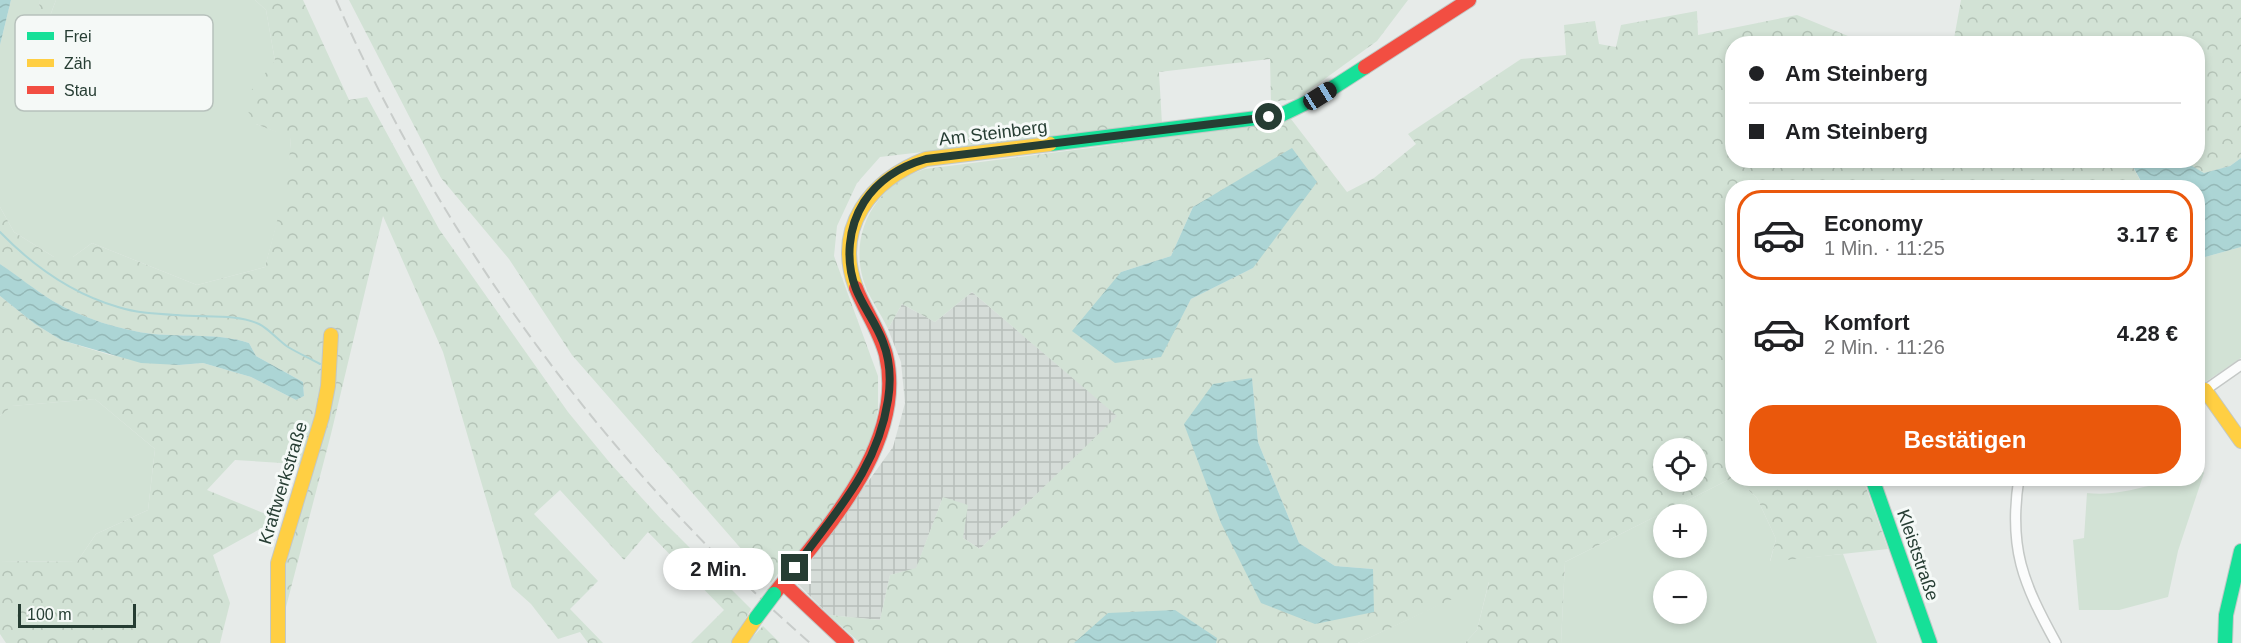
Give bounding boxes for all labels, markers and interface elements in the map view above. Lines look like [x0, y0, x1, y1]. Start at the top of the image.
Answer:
legend [15, 15, 213, 111]
text: Frei [64, 28, 92, 45]
text: Zäh [64, 55, 92, 72]
text: Am Steinberg [1785, 61, 1928, 86]
car [1300, 79, 1340, 113]
text: Stau [64, 82, 97, 99]
route start [1255, 103, 1282, 130]
street label: Am Steinberg [938, 116, 1048, 150]
text: Am Steinberg [1785, 119, 1928, 144]
icon: car [1752, 208, 1806, 262]
text: Economy [1824, 211, 1923, 236]
text: 3.17 € [2117, 222, 2178, 247]
text: 1 Min. · 11:25 [1824, 237, 1945, 259]
icon: car [1752, 307, 1806, 361]
text: Komfort [1824, 310, 1910, 335]
text: 4.28 € [2117, 321, 2178, 346]
text: 2 Min. · 11:26 [1824, 336, 1945, 358]
button: Bestätigen [1749, 405, 2181, 474]
street label: Kraftwerkstraße [255, 419, 311, 547]
map controls [1653, 438, 1707, 624]
button: locate [1653, 438, 1707, 492]
button: + [1653, 504, 1707, 558]
street label: Kleiststraße [1893, 507, 1943, 603]
callout: 2 Min. [663, 547, 774, 589]
route end [781, 554, 808, 581]
text: 2 Min. [690, 558, 747, 580]
button: − [1653, 570, 1707, 624]
scale bar [18, 601, 136, 628]
text: 100 m [27, 606, 71, 623]

